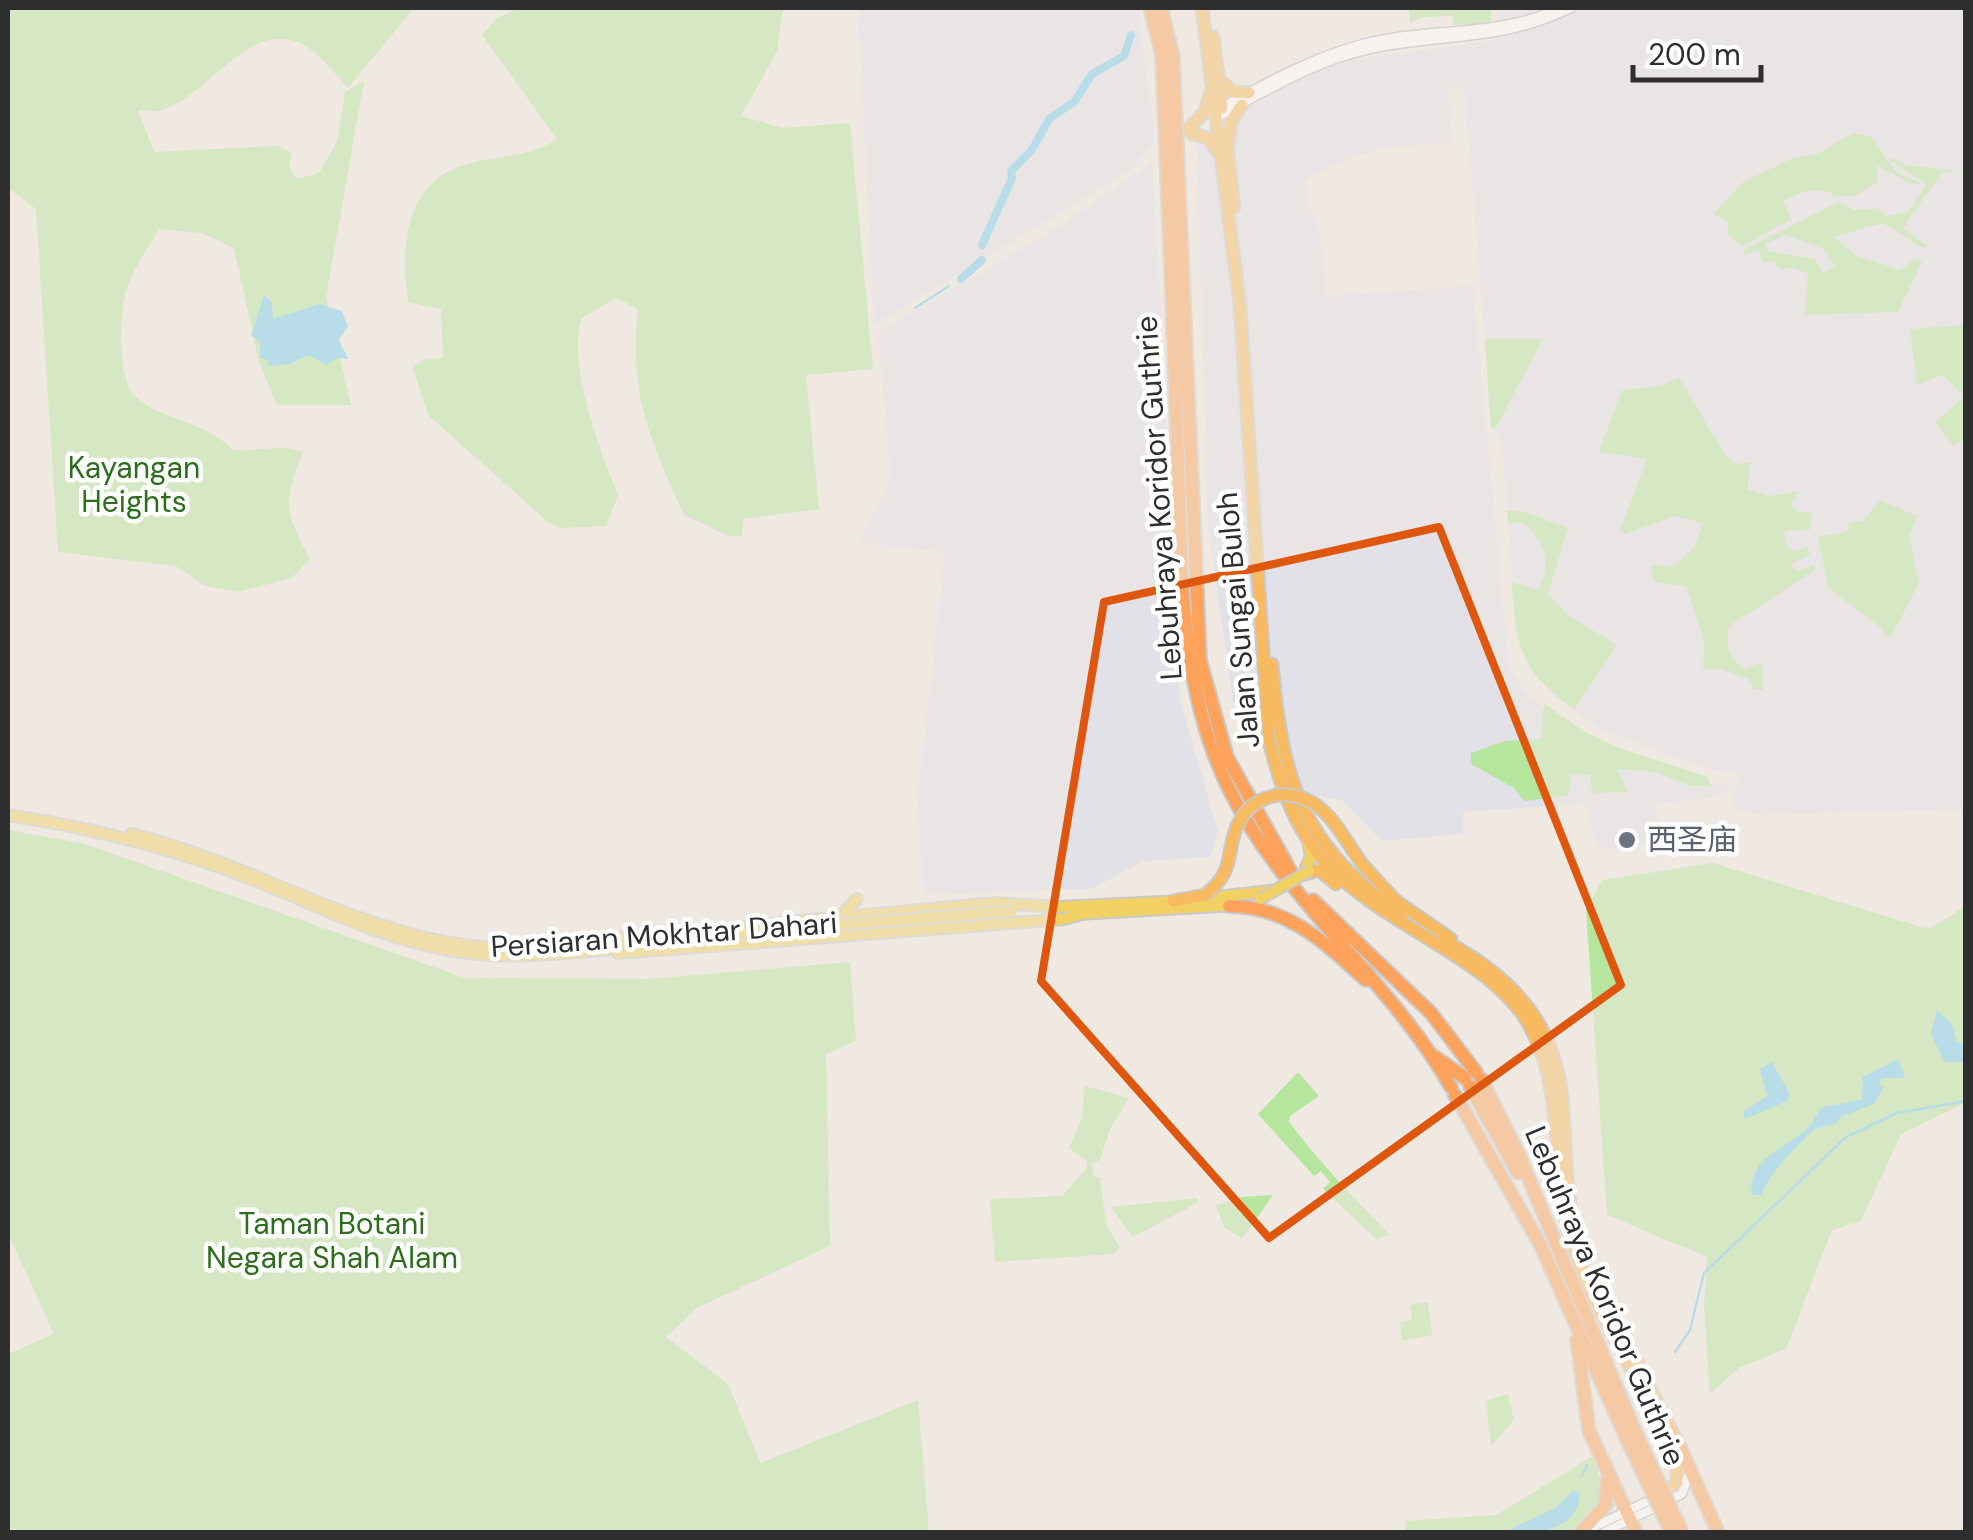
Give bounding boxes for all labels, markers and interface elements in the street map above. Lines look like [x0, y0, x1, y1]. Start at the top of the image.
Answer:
scale bar [1633, 20, 1760, 82]
text: 200 m [1648, 35, 1741, 74]
street label: Lebuhraya Koridor Guthrie [1126, 315, 1191, 681]
park label: Kayangan Heights [68, 448, 200, 521]
street label: Jalan Sungai Buloh [1207, 491, 1268, 750]
place label: 西圣庙 [1647, 820, 1737, 859]
marker: 西圣庙 [1616, 829, 1638, 851]
street label: Persiaran Mokhtar Dahari [489, 903, 839, 966]
street label: Lebuhraya Koridor Guthrie [1516, 1120, 1695, 1471]
park label: Taman Botani Negara Shah Alam [206, 1204, 458, 1277]

